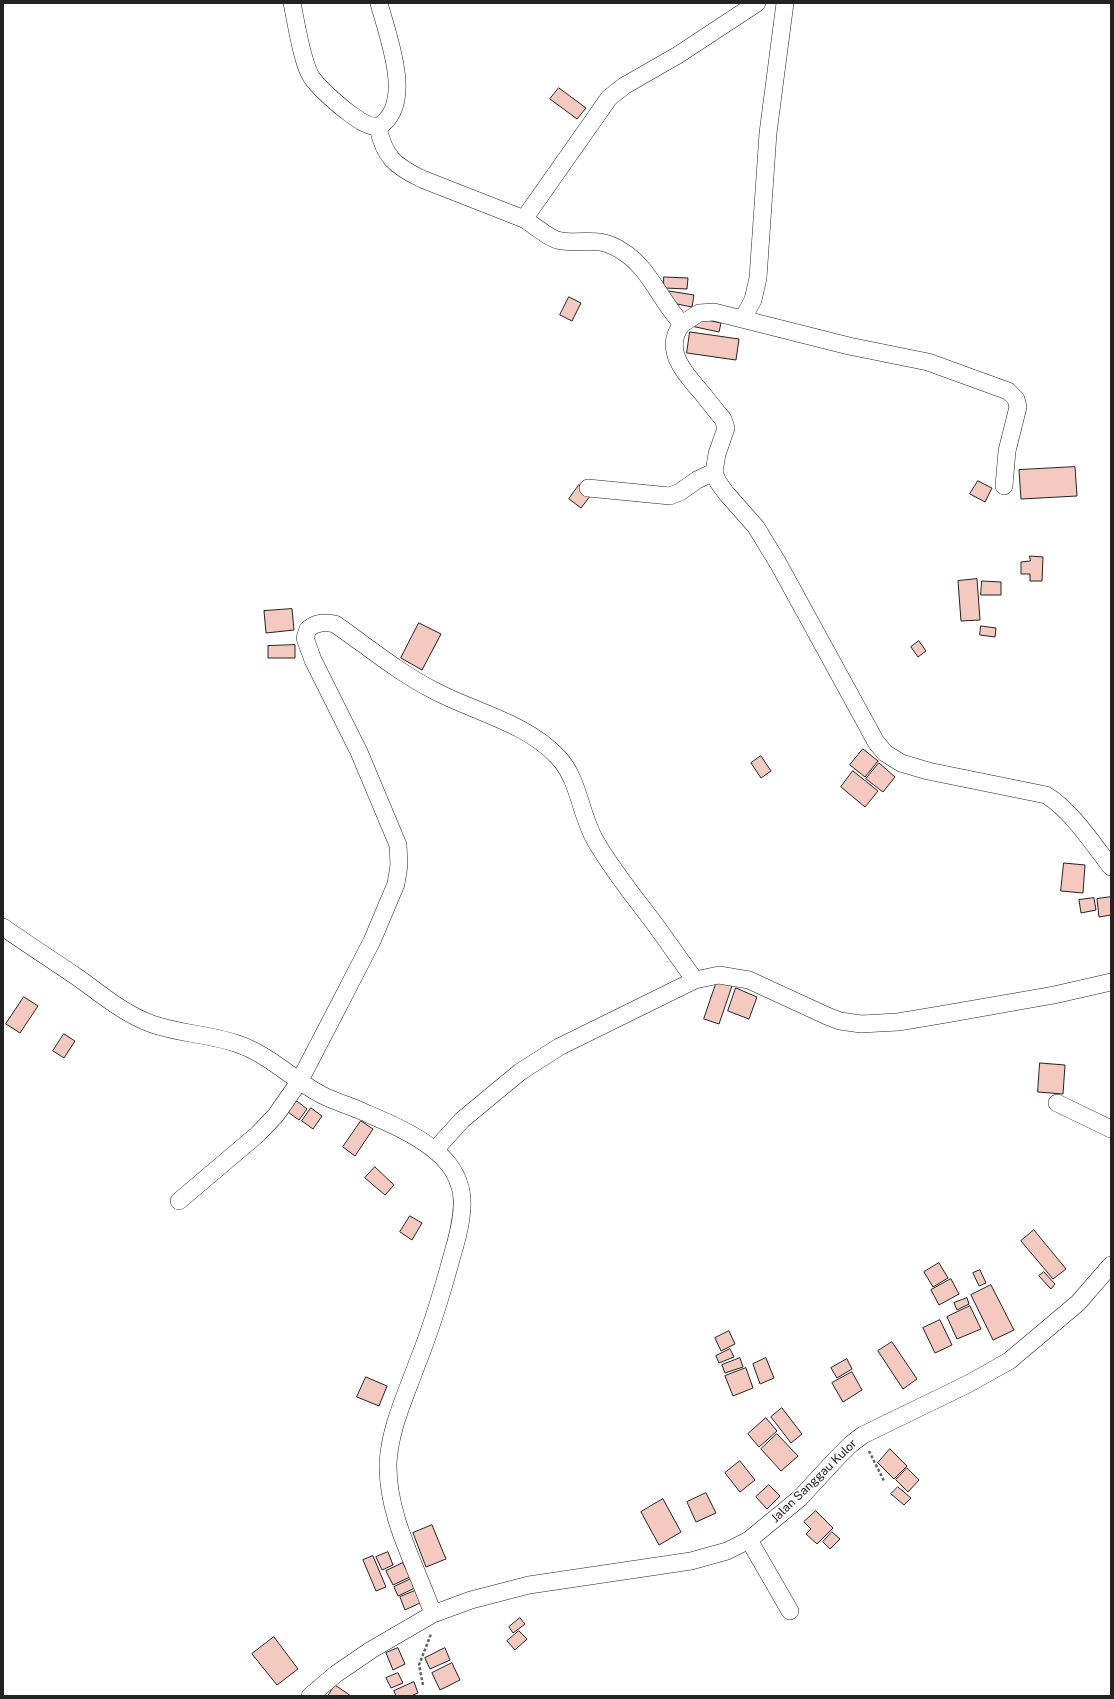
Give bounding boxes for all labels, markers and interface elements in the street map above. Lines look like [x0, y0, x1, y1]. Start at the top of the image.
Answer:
street label: Jalan Sanggau Kulor [768, 1436, 860, 1526]

